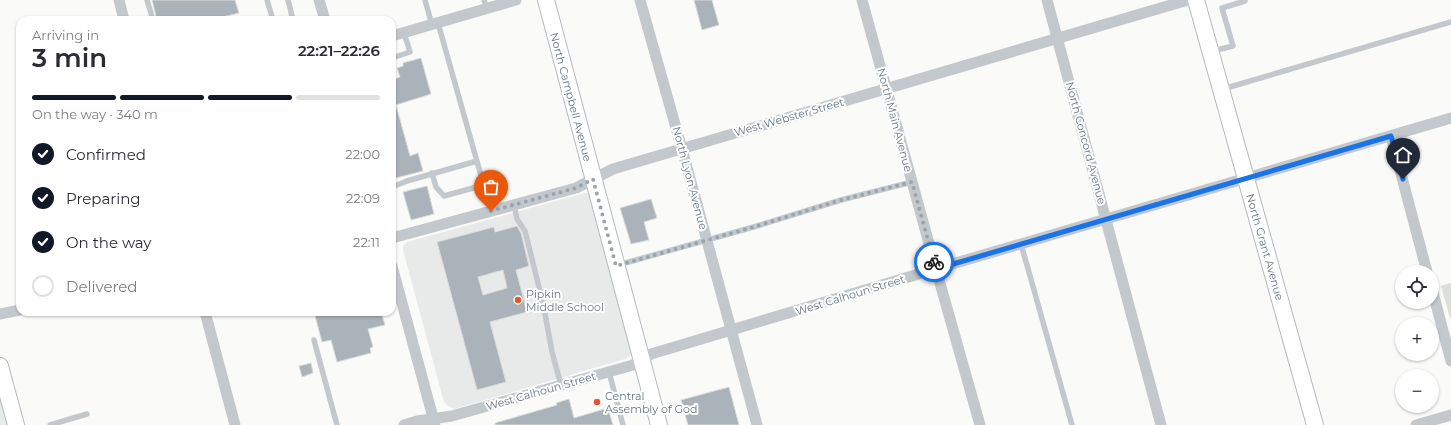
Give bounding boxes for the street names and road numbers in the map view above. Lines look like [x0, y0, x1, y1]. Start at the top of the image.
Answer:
street label: North Campbell Avenue [547, 31, 595, 163]
street label: North Main Avenue [874, 67, 916, 174]
street label: North Concord Avenue [1063, 80, 1109, 206]
street label: West Webster Street [733, 94, 846, 139]
street label: North Lyon Avenue [669, 125, 711, 231]
street label: North Grant Avenue [1243, 192, 1287, 302]
street label: West Calhoun Street [794, 272, 907, 318]
street label: West Calhoun Street [485, 368, 598, 413]

